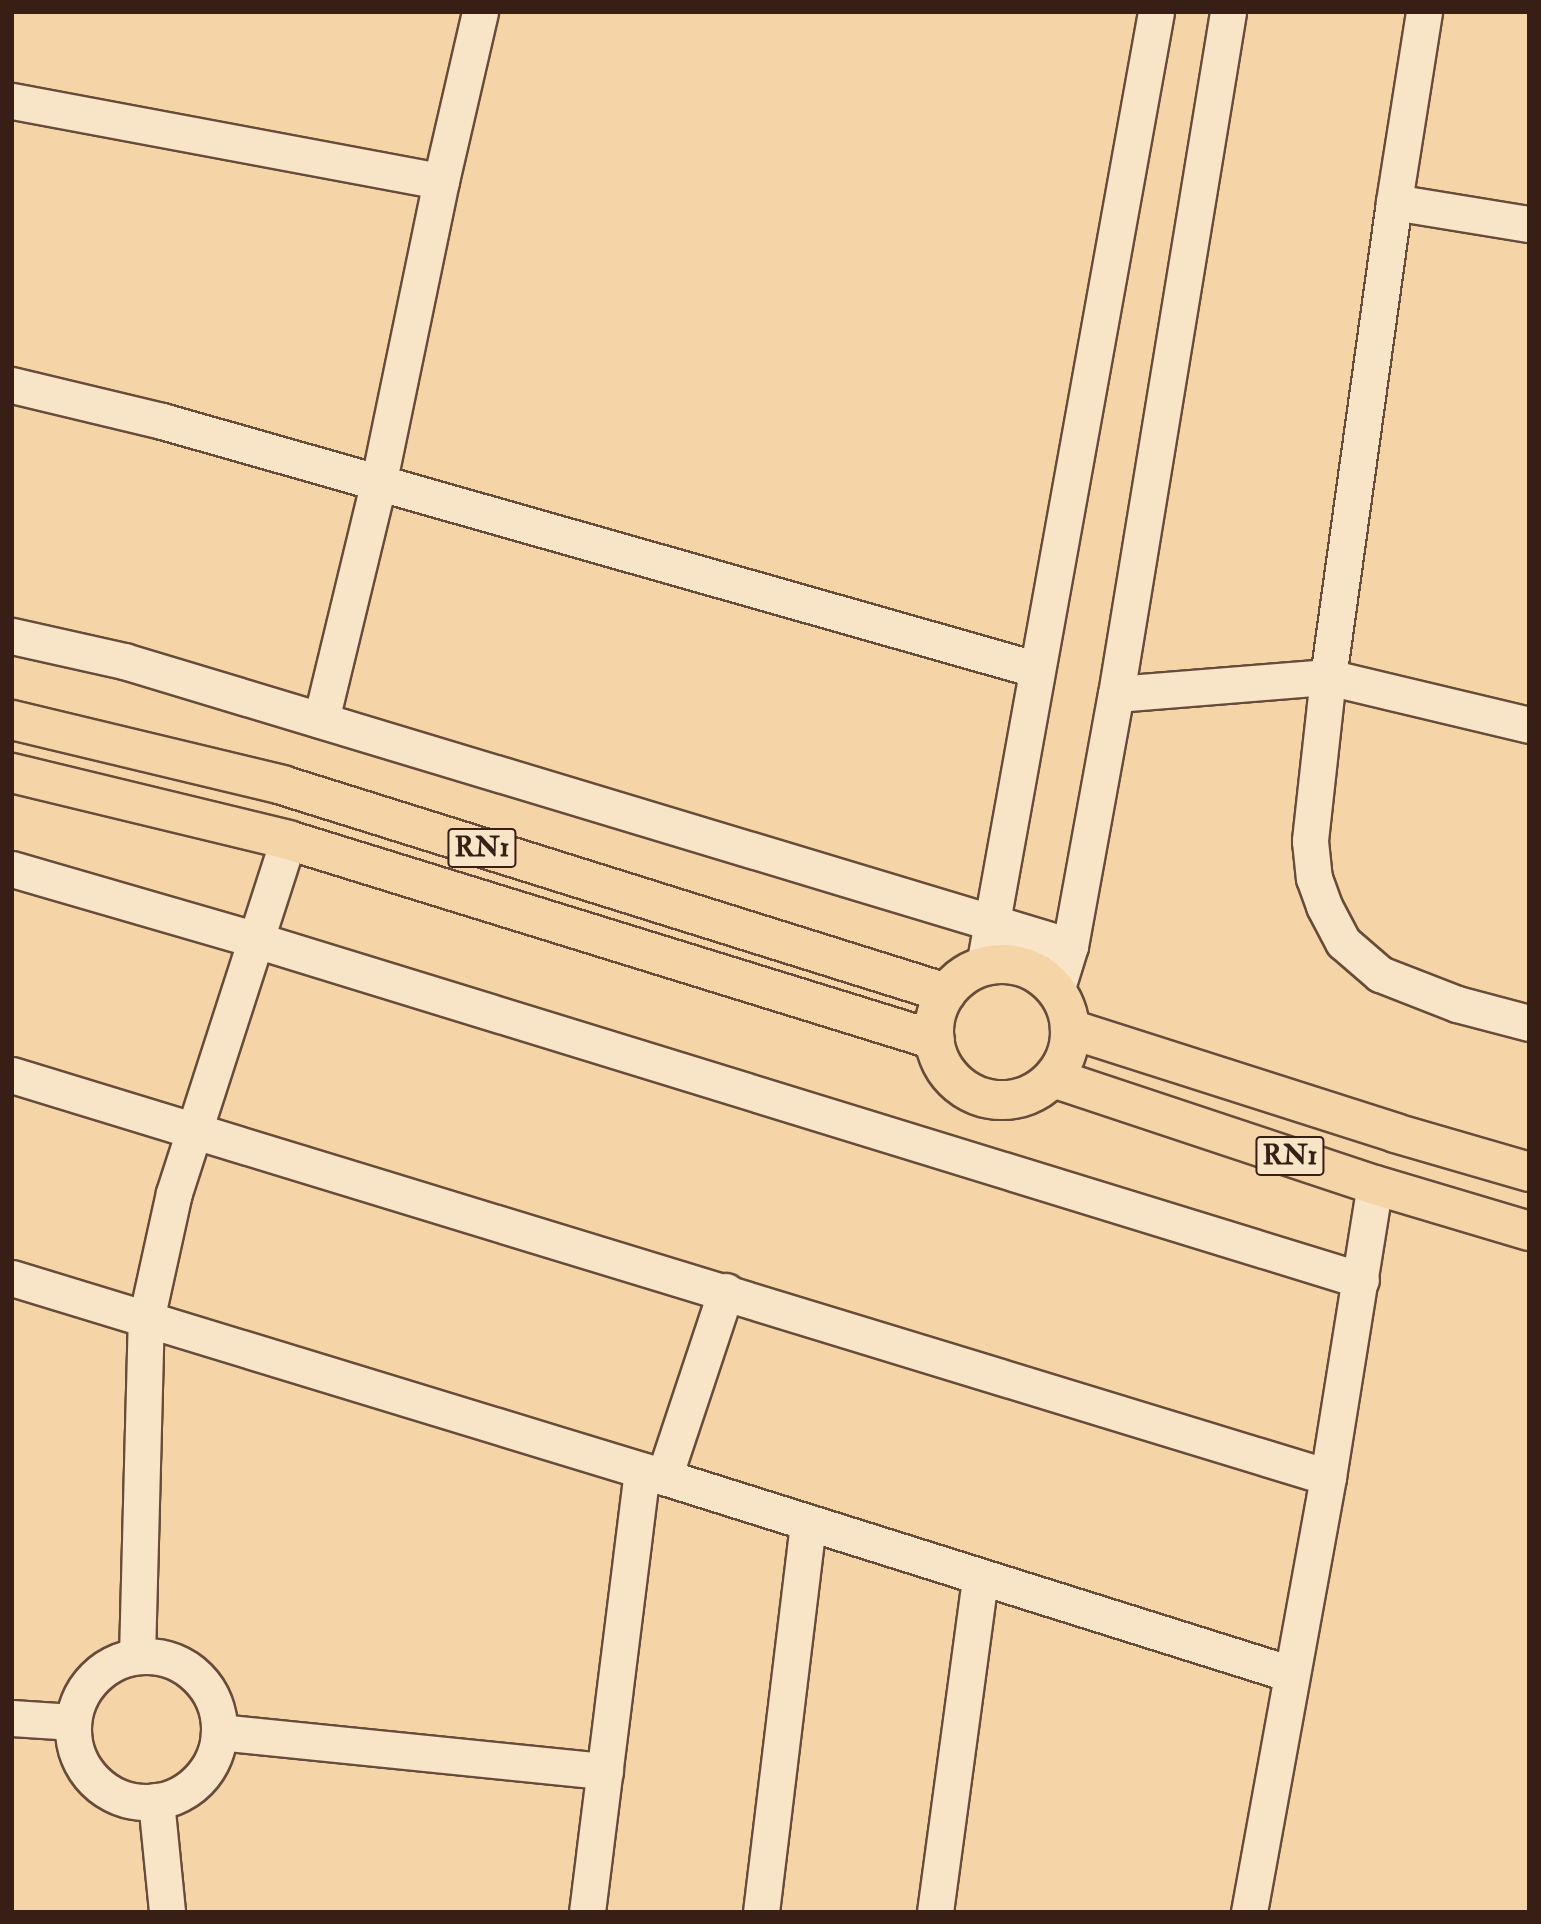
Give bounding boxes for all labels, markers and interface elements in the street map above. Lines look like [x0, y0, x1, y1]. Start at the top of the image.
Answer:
road number: RN1 [447, 824, 517, 872]
road number: RN1 [1255, 1132, 1325, 1180]

